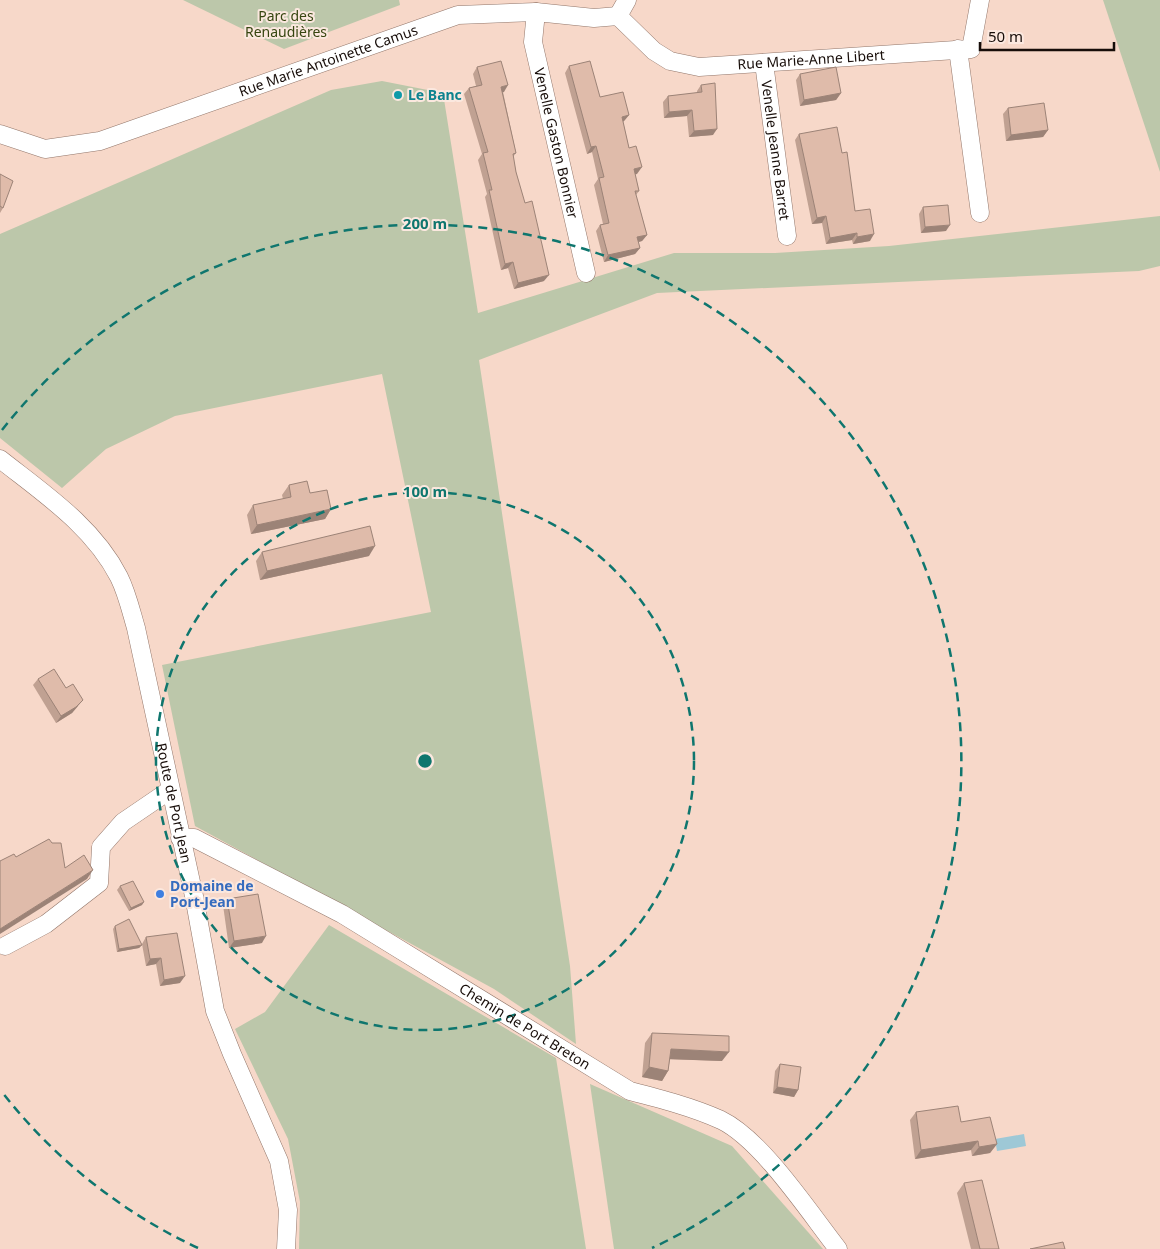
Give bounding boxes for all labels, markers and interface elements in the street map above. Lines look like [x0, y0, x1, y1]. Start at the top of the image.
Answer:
park label: Parc des Renaudières [245, 6, 327, 41]
street label: Rue Marie Antoinette Camus [236, 20, 420, 100]
scale bar [980, 20, 1114, 52]
text: 50 m [988, 26, 1023, 46]
street label: Rue Marie-Anne Libert [737, 45, 885, 73]
street label: Venelle Gaston Bonnier [530, 66, 583, 221]
street label: Venelle Jeanne Barret [757, 79, 795, 221]
place label: Le Banc [408, 85, 462, 104]
marker: Le Banc [392, 89, 404, 101]
text: 200 m [403, 213, 447, 233]
text: 100 m [403, 481, 447, 501]
street label: Route de Port Jean [152, 741, 197, 865]
centre of rings [416, 752, 434, 770]
place label: Domaine de Port-Jean [170, 876, 254, 911]
marker: Domaine de Port-Jean [154, 888, 166, 900]
street label: Chemin de Port Breton [456, 978, 594, 1074]

